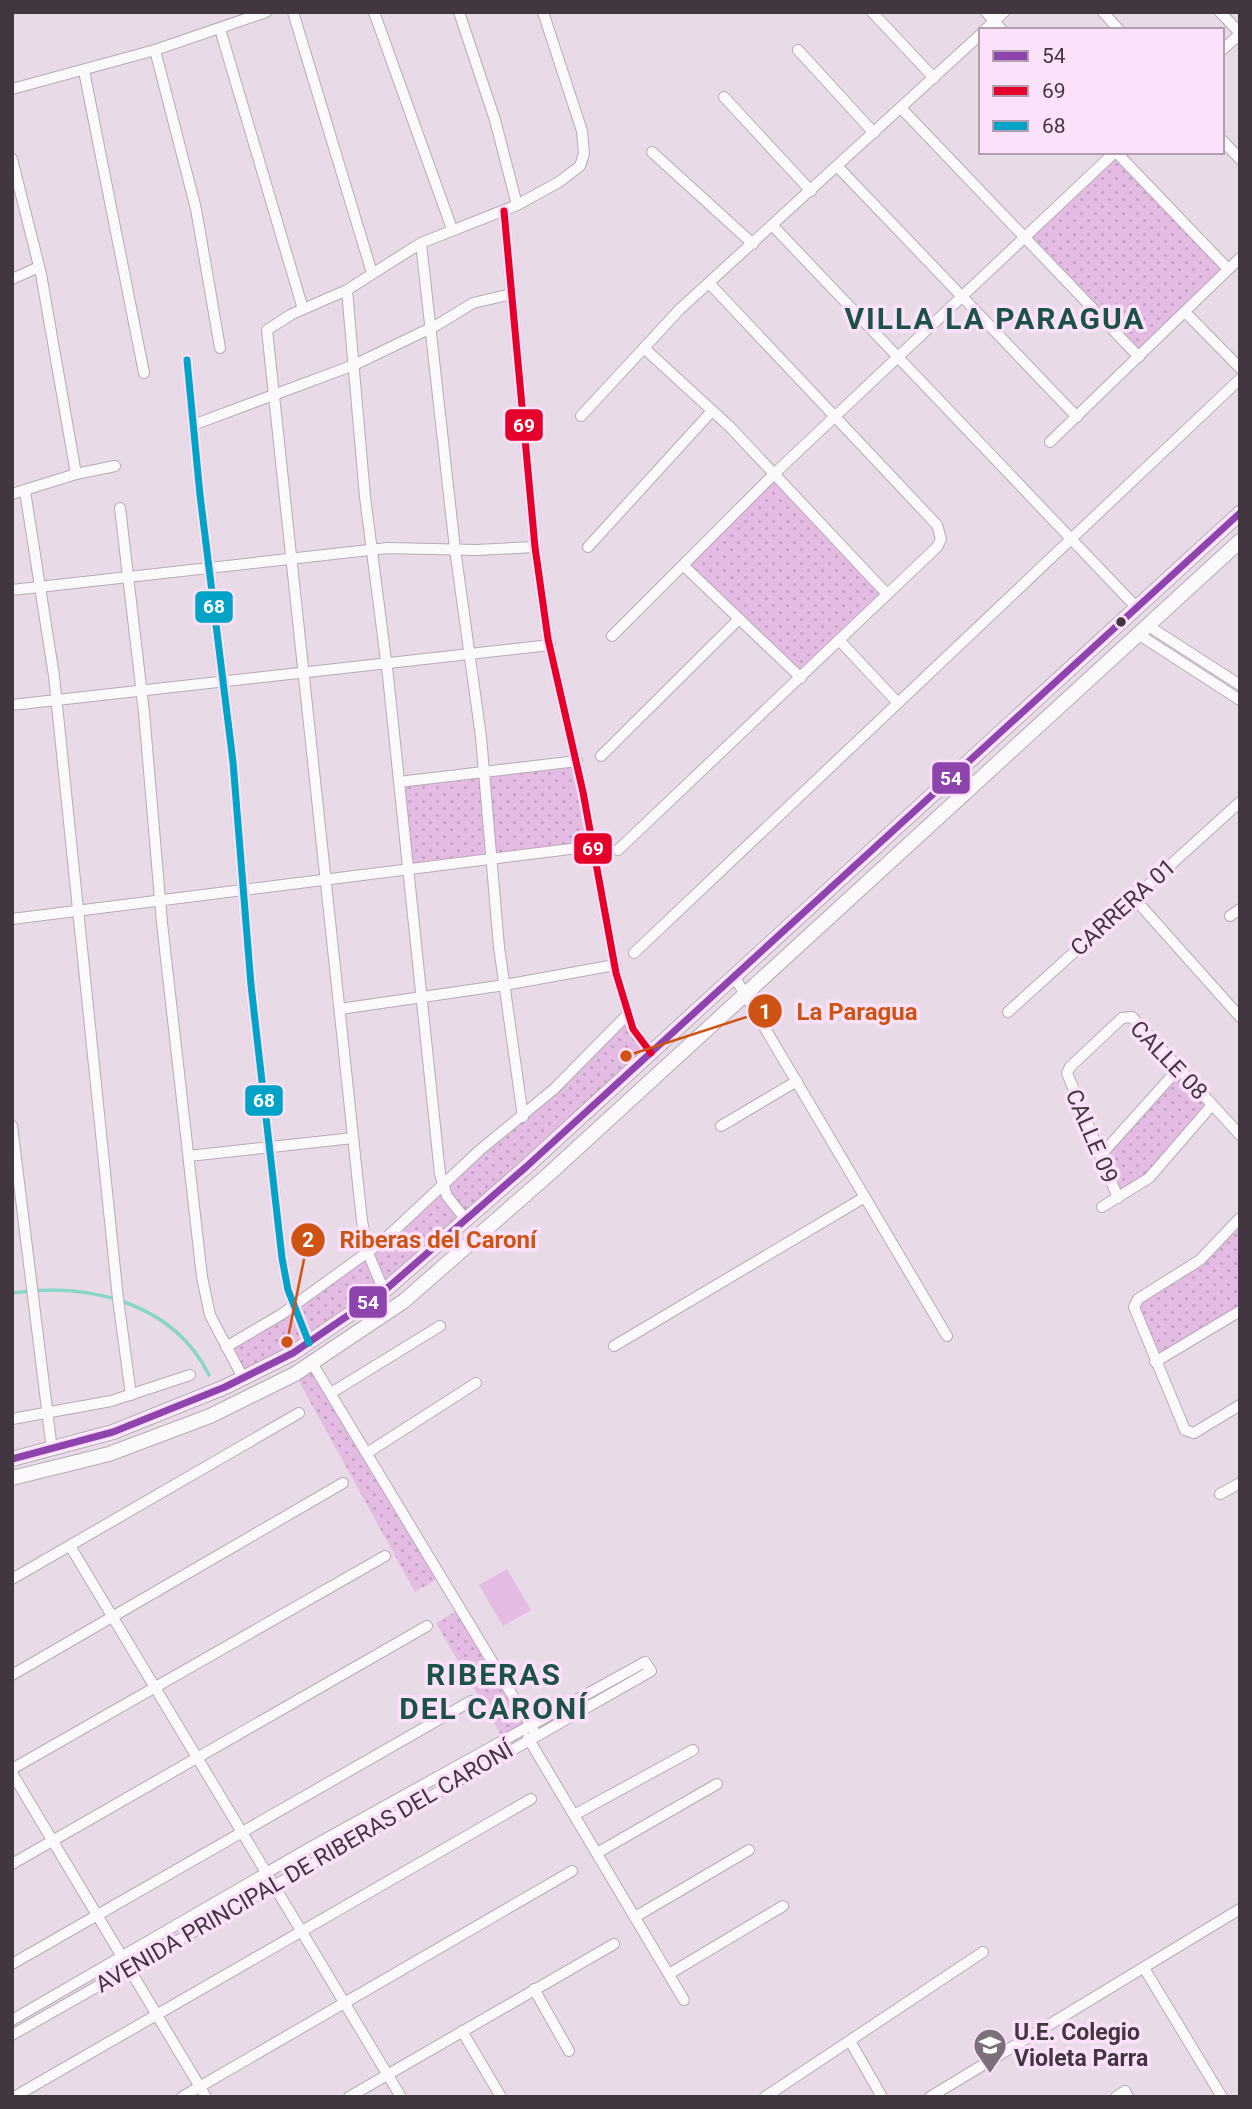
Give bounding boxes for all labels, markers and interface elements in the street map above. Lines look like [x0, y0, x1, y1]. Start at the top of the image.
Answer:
legend [979, 28, 1224, 154]
text: 54 [1042, 44, 1066, 68]
text: 69 [1042, 79, 1066, 103]
text: 68 [1042, 114, 1066, 138]
district label: VILLA LA PARAGUA [844, 301, 1146, 336]
line badge: 69 [504, 408, 544, 442]
text: 69 [513, 414, 535, 437]
line badge: 68 [194, 590, 234, 624]
text: 68 [203, 595, 225, 618]
unlabelled marker [1114, 615, 1128, 629]
line badge: 54 [931, 761, 971, 795]
text: 54 [940, 767, 962, 790]
line badge: 69 [573, 832, 613, 865]
text: 69 [582, 837, 604, 860]
street label: CARRERA 01 [1065, 853, 1181, 962]
callout: La Paragua [747, 989, 931, 1034]
text: La Paragua [796, 998, 918, 1026]
text: 1 [759, 1000, 771, 1024]
street label: CALLE 08 [1124, 1015, 1213, 1105]
line badge: 68 [244, 1084, 284, 1117]
street label: CALLE 09 [1060, 1085, 1123, 1187]
text: 68 [253, 1089, 275, 1112]
callout: Riberas del Caroní [291, 1217, 551, 1262]
text: Riberas del Caroní [339, 1226, 538, 1254]
text: 2 [302, 1228, 314, 1252]
line badge: 54 [348, 1285, 388, 1319]
text: 54 [357, 1291, 379, 1314]
district label: RIBERAS DEL CARONÍ [399, 1657, 589, 1726]
street label: AVENIDA PRINCIPAL DE RIBERAS DEL CARONÍ [90, 1735, 519, 1999]
place label: U.E. Colegio Violeta Parra [1014, 2019, 1148, 2072]
school or university icon: U.E. Colegio Violeta Parra [971, 2026, 1009, 2075]

